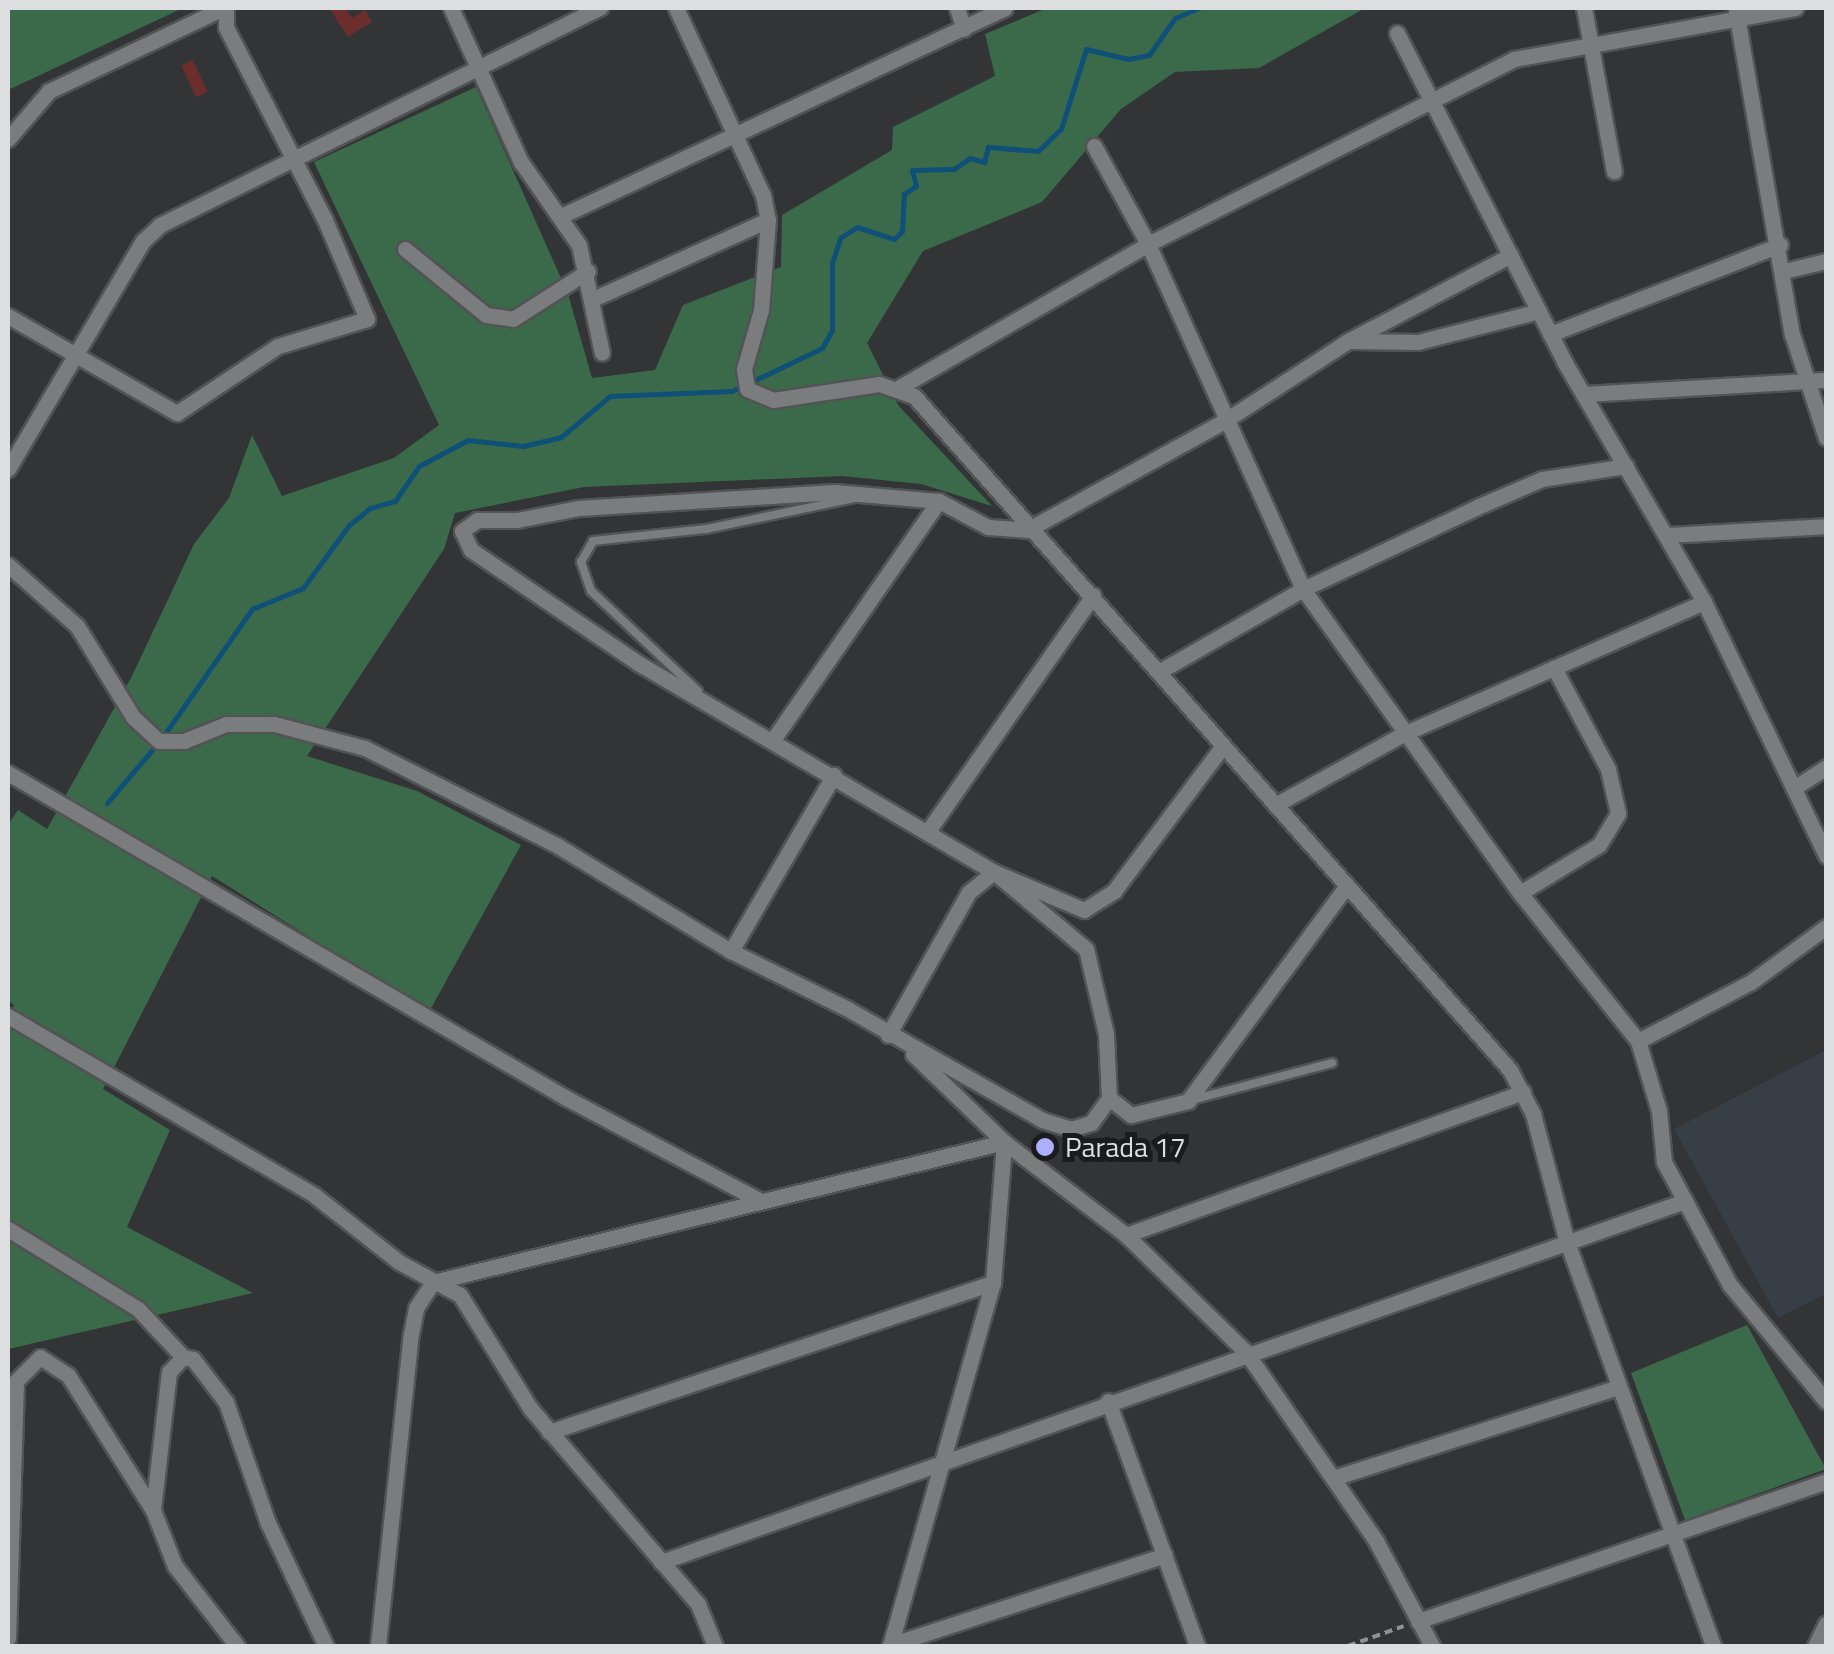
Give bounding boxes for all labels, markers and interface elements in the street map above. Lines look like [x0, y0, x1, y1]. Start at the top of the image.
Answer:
place label: Parada 17 [1065, 1130, 1186, 1164]
marker: Parada 17 [1034, 1136, 1056, 1158]

